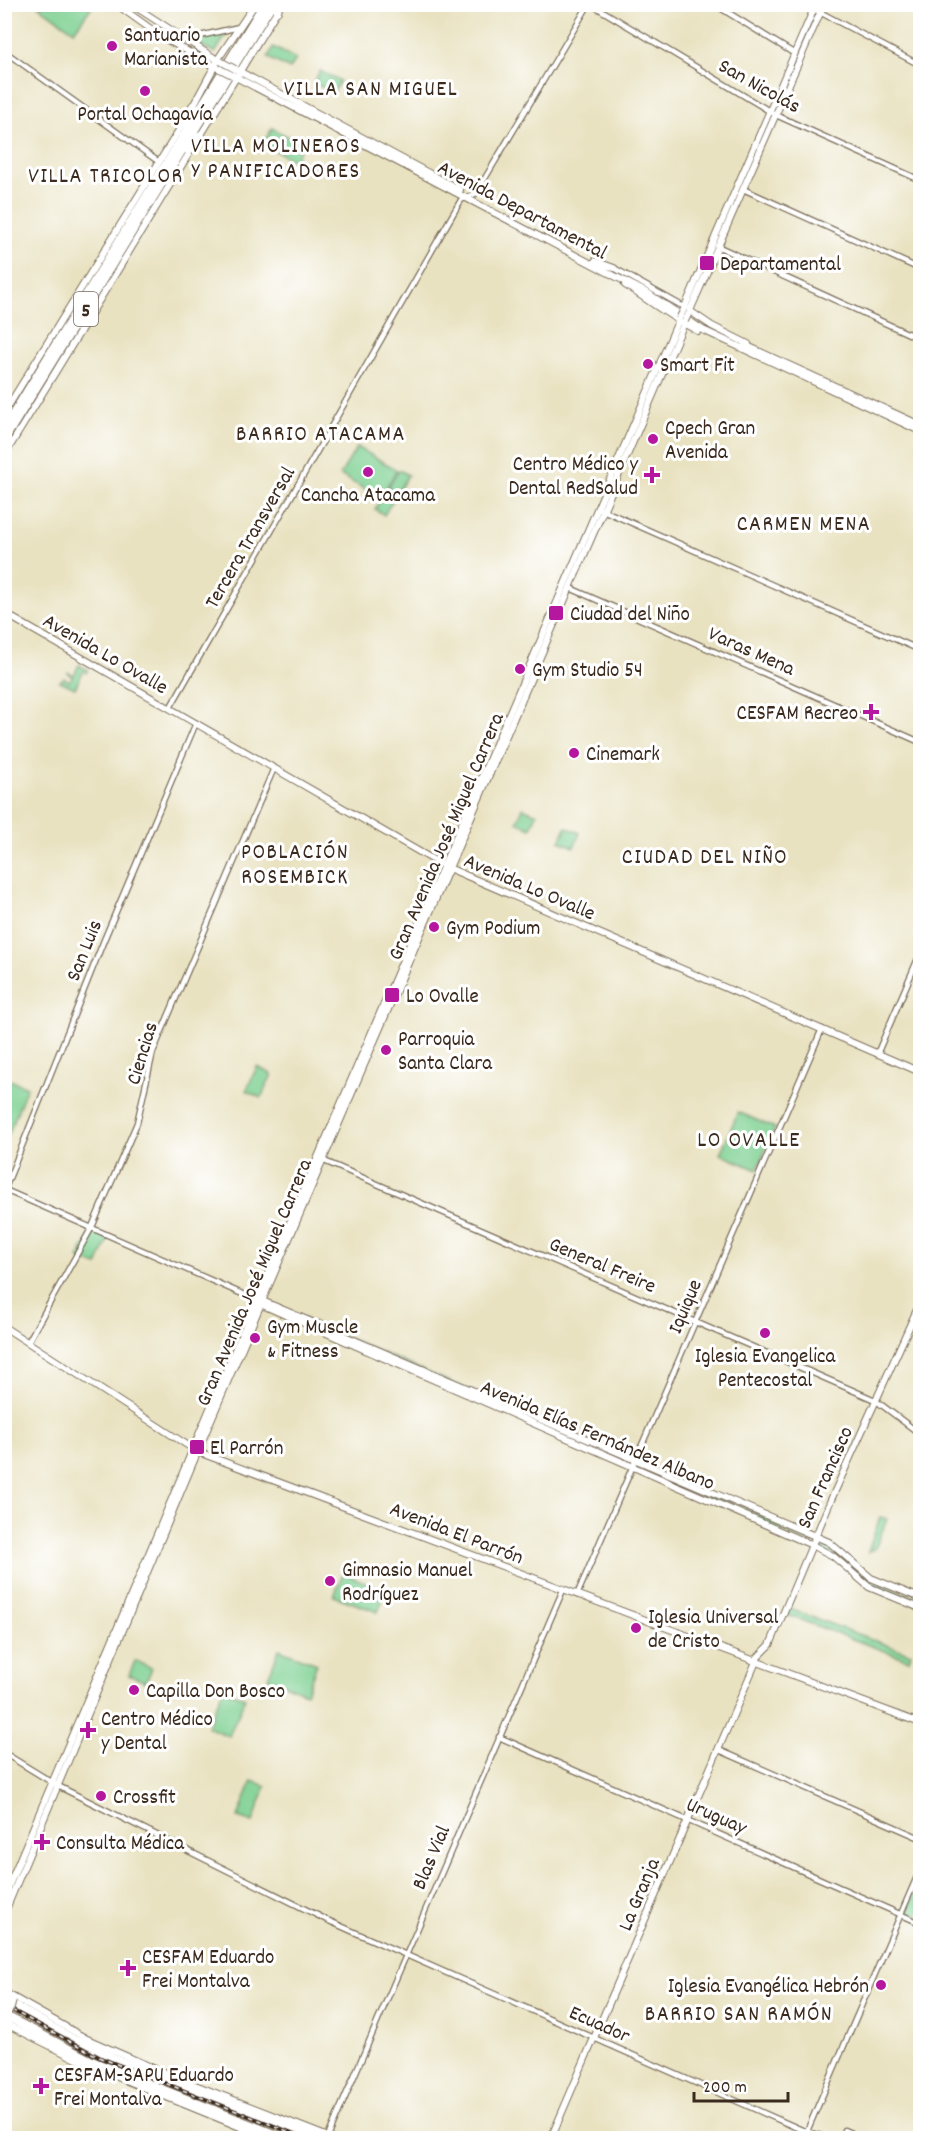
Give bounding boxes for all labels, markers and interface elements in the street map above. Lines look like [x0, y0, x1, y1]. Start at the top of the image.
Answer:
place label: Santuario Marianista [124, 22, 209, 76]
marker: Santuario Marianista [105, 39, 119, 53]
street label: San Nicolás [712, 53, 805, 123]
district label: VILLA SAN MIGUEL [284, 75, 458, 106]
marker: Portal Ochagavía [138, 84, 152, 98]
place label: Portal Ochagavía [77, 101, 214, 131]
district label: VILLA MOLINEROS Y PANIFICADORES [191, 132, 361, 188]
street label: Avenida Departamental [431, 154, 612, 269]
district label: VILLA TRICOLOR [28, 162, 184, 193]
place label: Departamental [720, 251, 841, 281]
marker: Departamental [698, 254, 716, 272]
road number: 5 [74, 292, 98, 326]
place label: Smart Fit [660, 352, 735, 382]
marker: Smart Fit [641, 357, 655, 371]
place label: Cpech Gran Avenida [665, 415, 755, 469]
district label: BARRIO ATACAMA [236, 420, 406, 451]
marker: Cpech Gran Avenida [646, 432, 660, 446]
place label: Centro Médico y Dental RedSalud [508, 451, 638, 505]
street label: Tercera Transversal [199, 462, 304, 615]
marker: Cancha Atacama [361, 465, 375, 479]
marker: Centro Médico y Dental RedSalud [643, 466, 661, 484]
place label: Cancha Atacama [301, 482, 436, 512]
district label: CARMEN MENA [737, 510, 871, 541]
place label: Ciudad del Niño [570, 601, 690, 631]
marker: Ciudad del Niño [547, 604, 565, 622]
street label: Avenida Lo Ovalle [36, 608, 173, 704]
street label: Varas Mena [702, 620, 800, 686]
place label: Gym Studio 54 [532, 657, 643, 687]
marker: Gym Studio 54 [513, 662, 527, 676]
place label: CESFAM Recreo [737, 700, 858, 730]
marker: CESFAM Recreo [862, 703, 880, 721]
street label: Gran Avenida José Miguel Carrera [382, 708, 514, 966]
place label: Cinemark [586, 741, 660, 771]
marker: Cinemark [567, 746, 581, 760]
district label: POBLACIÓN ROSEMBICK [241, 838, 349, 894]
district label: CIUDAD DEL NIÑO [622, 843, 788, 874]
street label: Avenida Lo Ovalle [458, 848, 599, 930]
place label: Gym Podium [446, 915, 540, 945]
street label: San Luis [60, 916, 112, 986]
marker: Gym Podium [427, 920, 441, 934]
place label: Lo Ovalle [406, 983, 479, 1013]
marker: Lo Ovalle [383, 986, 401, 1004]
street label: Ciencias [120, 1019, 168, 1089]
place label: Parroquia Santa Clara [398, 1026, 493, 1080]
marker: Parroquia Santa Clara [379, 1043, 393, 1057]
district label: LO OVALLE [697, 1126, 801, 1157]
street label: Gran Avenida José Miguel Carrera [190, 1154, 322, 1412]
street label: General Freire [544, 1231, 660, 1303]
street label: Iquique [662, 1275, 712, 1339]
place label: Gym Muscle & Fitness [267, 1314, 358, 1368]
marker: Iglesia Evangelica Pentecostal [758, 1326, 772, 1340]
marker: Gym Muscle & Fitness [248, 1331, 262, 1345]
place label: Iglesia Evangelica Pentecostal [695, 1343, 836, 1397]
street label: Avenida Elías Fernández Albano [475, 1374, 719, 1500]
street label: San Francisco [791, 1422, 863, 1534]
place label: El Parrón [210, 1435, 283, 1465]
marker: El Parrón [188, 1438, 206, 1456]
street label: Avenida El Parrón [385, 1496, 527, 1574]
place label: Gimnasio Manuel Rodríguez [342, 1557, 472, 1611]
marker: Gimnasio Manuel Rodríguez [323, 1574, 337, 1588]
place label: Iglesia Universal de Cristo [648, 1604, 778, 1658]
marker: Iglesia Universal de Cristo [629, 1621, 643, 1635]
place label: Capilla Don Bosco [146, 1678, 285, 1708]
marker: Capilla Don Bosco [127, 1683, 141, 1697]
place label: Centro Médico y Dental [101, 1706, 213, 1760]
marker: Centro Médico y Dental [79, 1721, 97, 1739]
place label: Crossfit [113, 1784, 176, 1814]
marker: Crossfit [94, 1789, 108, 1803]
street label: Uruguay [681, 1791, 751, 1845]
street label: Blas Vial [406, 1821, 460, 1895]
place label: Consulta Médica [56, 1830, 185, 1860]
marker: Consulta Médica [33, 1833, 51, 1851]
street label: La Granja [612, 1853, 670, 1936]
place label: CESFAM Eduardo Frei Montalva [142, 1944, 274, 1998]
marker: CESFAM Eduardo Frei Montalva [119, 1959, 137, 1977]
place label: Iglesia Evangélica Hebrón [668, 1973, 869, 2003]
marker: Iglesia Evangélica Hebrón [874, 1978, 888, 1992]
street label: Ecuador [564, 1999, 634, 2053]
district label: BARRIO SAN RAMÓN [645, 2000, 833, 2031]
place label: CESFAM-SAPU Eduardo Frei Montalva [54, 2062, 234, 2116]
scale bar [694, 2065, 788, 2103]
text: 200 m [703, 2076, 747, 2101]
marker: CESFAM-SAPU Eduardo Frei Montalva [32, 2077, 50, 2095]

